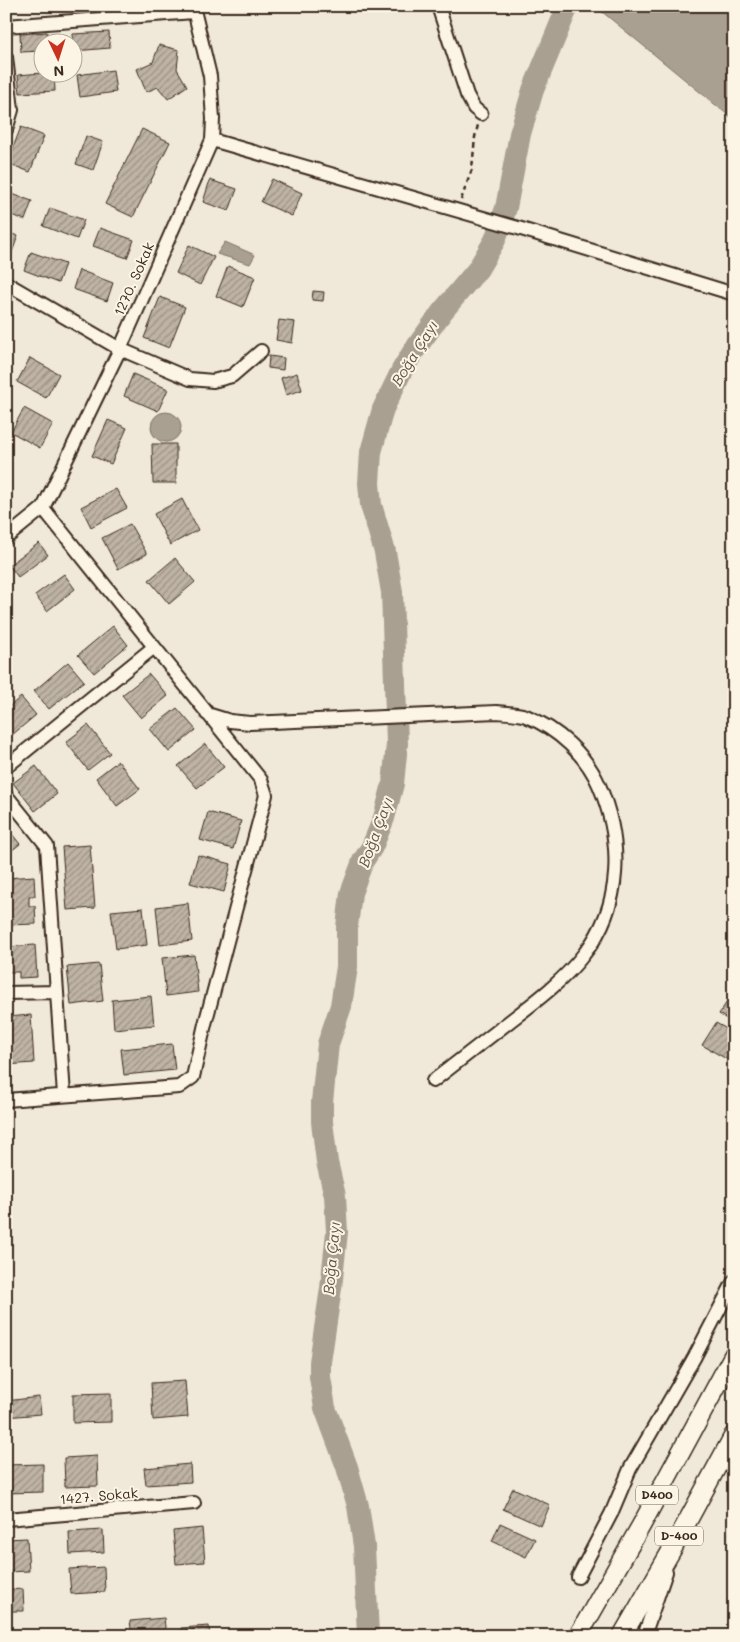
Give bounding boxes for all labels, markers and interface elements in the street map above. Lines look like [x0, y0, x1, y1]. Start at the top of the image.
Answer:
north arrow [32, 32, 82, 82]
text: N [53, 62, 65, 81]
street label: 1270. Sokak [109, 239, 158, 319]
water label: Boğa Çayı [386, 316, 442, 389]
water label: Boğa Çayı [353, 794, 397, 870]
water label: Boğa Çayı [318, 1220, 344, 1295]
street label: 1427. Sokak [59, 1483, 139, 1508]
road number: D400 [636, 1486, 678, 1504]
road number: D-400 [655, 1526, 703, 1545]

